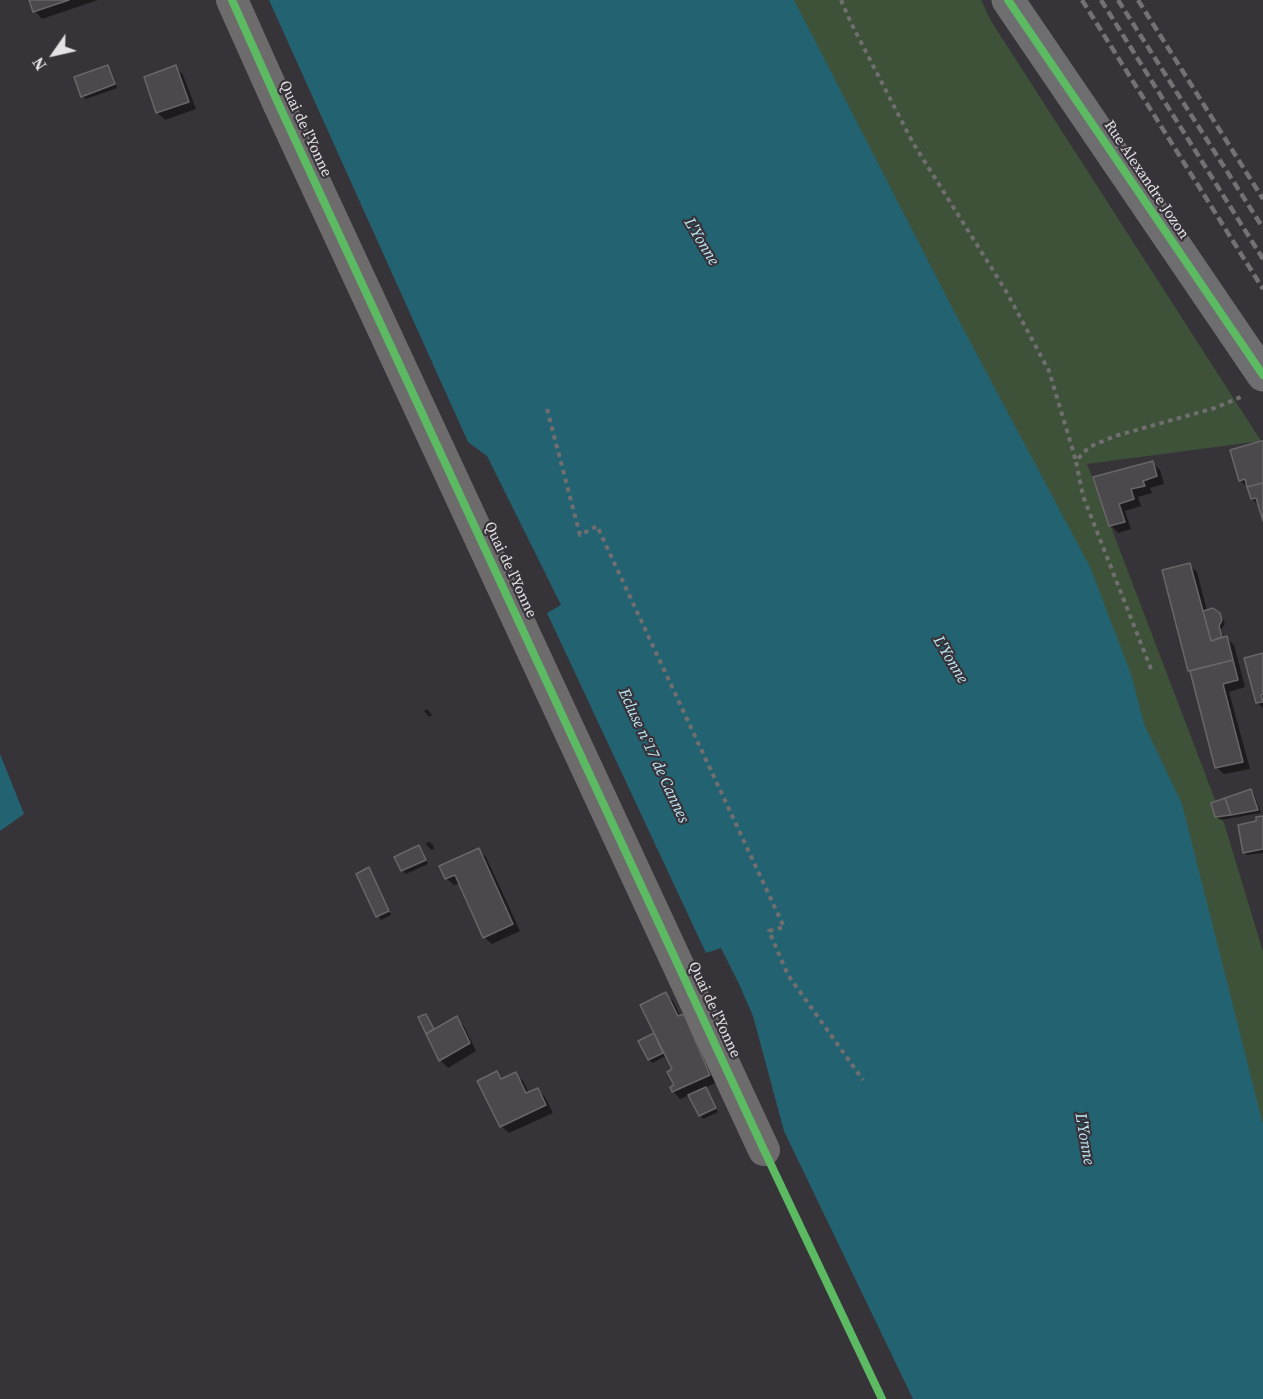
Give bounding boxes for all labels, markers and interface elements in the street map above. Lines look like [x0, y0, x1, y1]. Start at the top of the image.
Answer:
north arrow [24, 24, 84, 84]
text: N [27, 53, 51, 75]
street label: Quai de l'Yonne [275, 78, 335, 180]
street label: Rue Alexandre Jozon [1100, 117, 1192, 243]
water label: L'Yonne [679, 215, 723, 269]
street label: Quai de l'Yonne [480, 519, 540, 621]
water label: L'Yonne [928, 633, 972, 687]
water label: Ecluse n°17 de Cannes [613, 686, 693, 826]
street label: Quai de l'Yonne [684, 959, 744, 1061]
water label: L'Yonne [1070, 1112, 1098, 1166]

